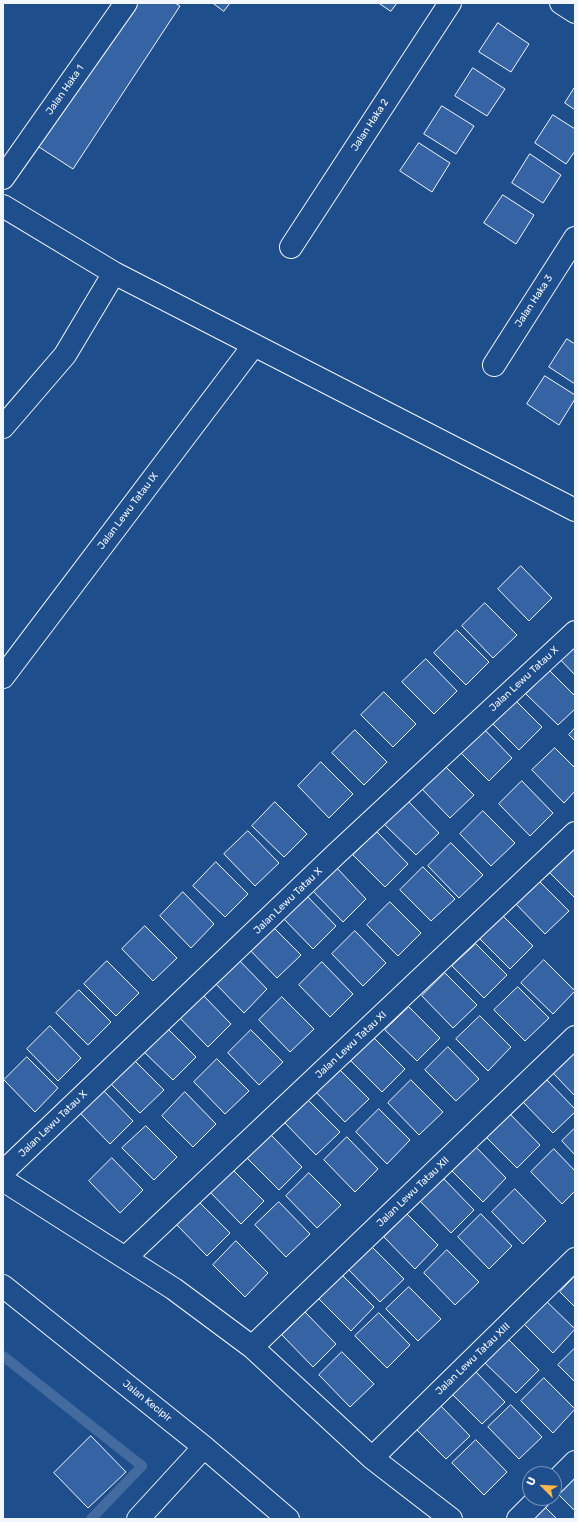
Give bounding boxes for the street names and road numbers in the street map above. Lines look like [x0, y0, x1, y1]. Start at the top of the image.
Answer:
street label: Jalan Haka 1 [43, 63, 87, 117]
street label: Jalan Haka 2 [349, 97, 391, 153]
street label: Jalan Haka 3 [513, 273, 555, 329]
street label: Jalan Lewu Tatau IX [95, 470, 161, 552]
street label: Jalan Lewu Tatau X [487, 644, 561, 714]
street label: Jalan Lewu Tatau X [251, 865, 325, 937]
street label: Jalan Lewu Tatau XI [313, 1009, 389, 1081]
street label: Jalan Lewu Tatau X [16, 1088, 90, 1160]
street label: Jalan Lewu Tatau XII [374, 1154, 452, 1230]
street label: Jalan Lewu Tatau XIII [433, 1320, 513, 1398]
street label: Jalan Kecipir [120, 1378, 174, 1424]

